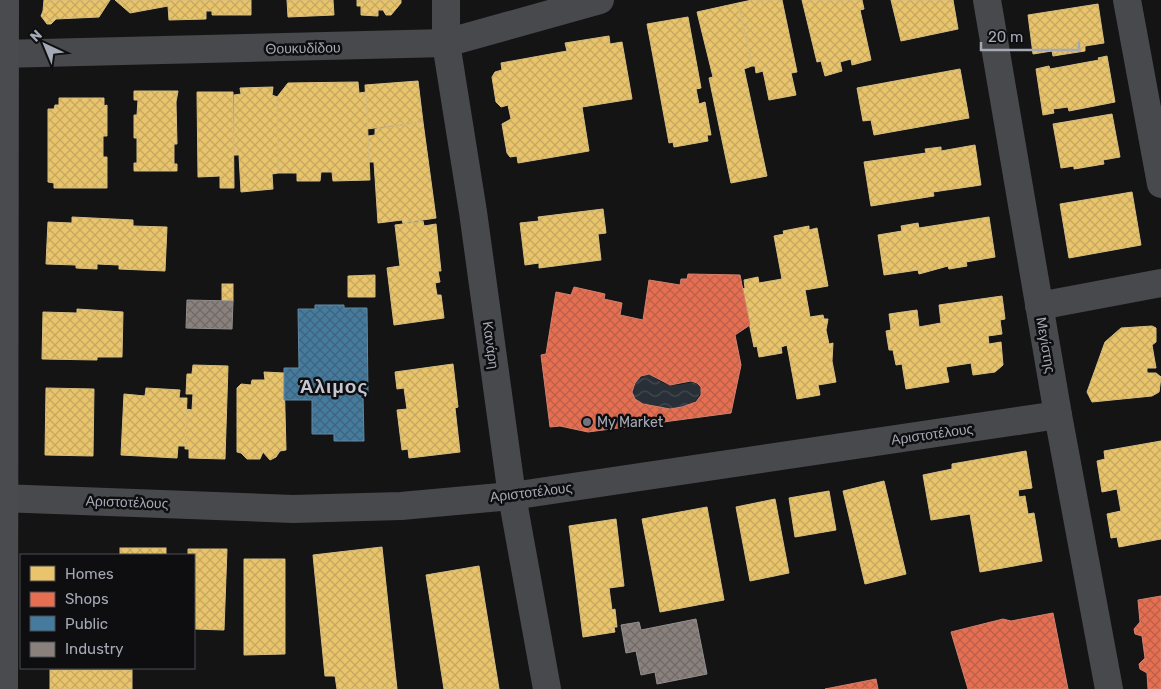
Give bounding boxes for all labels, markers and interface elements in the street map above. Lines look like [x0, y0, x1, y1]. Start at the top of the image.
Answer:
north arrow [20, 20, 70, 70]
scale bar [981, 20, 1078, 52]
text: N [27, 26, 46, 46]
text: 20 m [988, 28, 1023, 46]
street label: Θουκυδίδου [265, 39, 341, 58]
street label: Μεγίστης [1032, 316, 1059, 375]
street label: Κανάρη [479, 320, 502, 370]
district label: Άλιμος [300, 375, 368, 398]
place label: My Market [597, 414, 664, 431]
marker: My Market [581, 416, 593, 428]
street label: Αριστοτέλους [890, 420, 974, 449]
street label: Αριστοτέλους [489, 479, 573, 506]
street label: Αριστοτέλους [85, 493, 169, 512]
legend [20, 554, 195, 669]
text: Homes [65, 565, 114, 583]
text: Shops [65, 590, 109, 608]
text: Public [65, 615, 108, 633]
text: Industry [65, 640, 124, 658]

